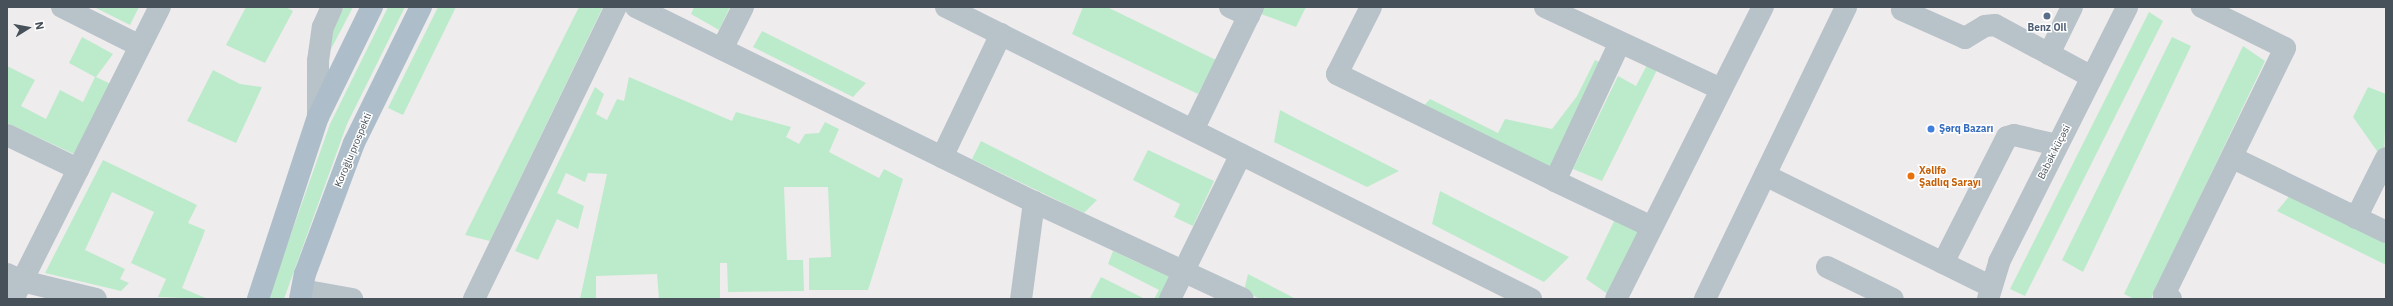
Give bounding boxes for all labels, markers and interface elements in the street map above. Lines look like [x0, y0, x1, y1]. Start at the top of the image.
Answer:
north arrow [8, 8, 48, 48]
marker: Benz Oil [2042, 11, 2052, 21]
text: N [32, 20, 47, 31]
place label: Benz Oil [2028, 22, 2066, 34]
street label: Koroğlu prospekti [332, 111, 374, 189]
place label: Şərq Bazarı [1939, 123, 1993, 135]
street label: Babək küçəsi [2035, 123, 2073, 181]
marker: Şərq Bazarı [1926, 124, 1936, 134]
place label: Xəlifə Şadlıq Sarayı [1919, 164, 1981, 188]
marker: Xəlifə Şadlıq Sarayı [1906, 171, 1916, 181]

